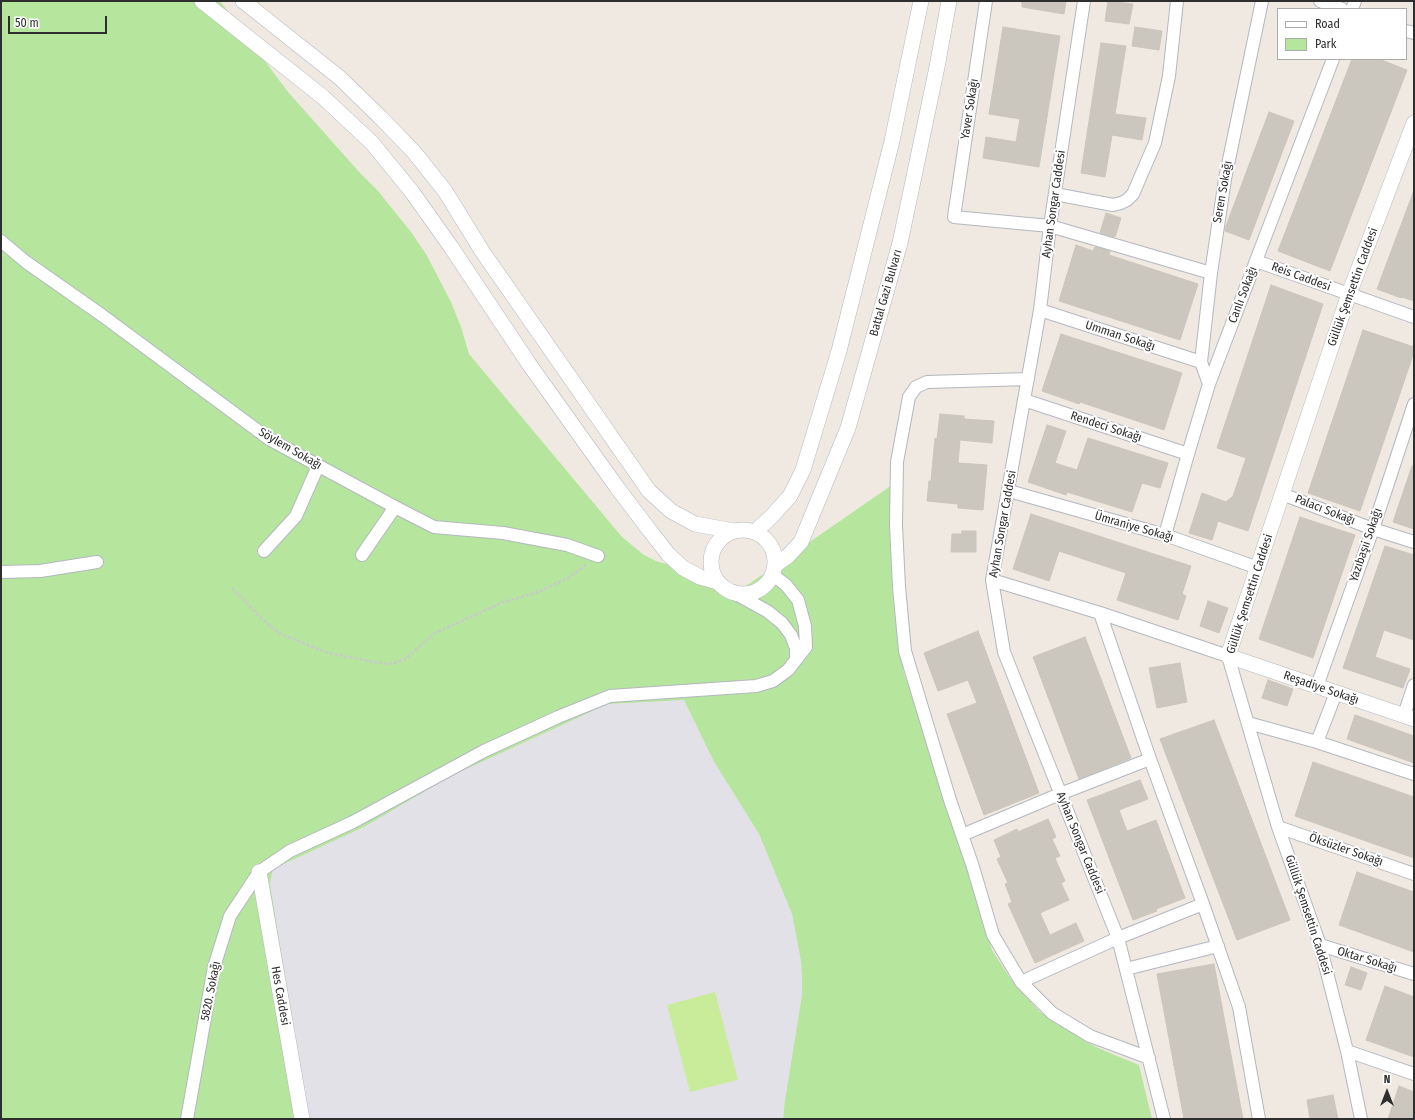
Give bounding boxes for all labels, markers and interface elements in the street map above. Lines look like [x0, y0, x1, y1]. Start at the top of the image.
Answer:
scale bar [10, 8, 109, 34]
legend [1277, 8, 1407, 60]
text: 50 m [15, 16, 39, 30]
text: Road [1315, 17, 1340, 31]
text: Park [1315, 37, 1336, 51]
street label: Yaver Sokağı [958, 78, 982, 140]
street label: Ayhan Songar Caddesi [1039, 149, 1069, 259]
street label: Seren Sokağı [1210, 160, 1236, 224]
street label: Güllük Şemsettin Caddesi [1325, 226, 1381, 348]
street label: Battal Gazi Bulvarı [867, 248, 905, 338]
street label: Reis Caddesi [1269, 260, 1333, 294]
street label: Canlı Sokağı [1226, 265, 1260, 325]
street label: Umman Sokağı [1083, 318, 1157, 354]
street label: Rendeci Sokağı [1069, 409, 1143, 445]
street label: Söylem Sokağı [256, 425, 324, 473]
street label: Ayhan Songar Caddesi [986, 469, 1020, 579]
street label: Palacı Sokağı [1293, 492, 1357, 528]
street label: Yazıbaşıi Sokağı [1347, 506, 1385, 584]
street label: Ümraniye Sokağı [1093, 509, 1175, 545]
street label: Güllük Şemsettin Caddesi [1224, 532, 1276, 656]
street label: Reşadiye Sokağı [1281, 668, 1361, 708]
street label: Ayhan Songar Caddesi [1053, 790, 1107, 896]
street label: Öksüzler Sokağı [1307, 831, 1385, 869]
street label: Güllük Şemsettin Caddesi [1282, 853, 1334, 977]
street label: Oktar Sokağı [1335, 944, 1399, 976]
street label: 5820. Sokağı [198, 960, 224, 1022]
street label: Hes Caddesi [268, 965, 292, 1027]
north arrow [1367, 1072, 1407, 1112]
text: N [1384, 1073, 1390, 1086]

